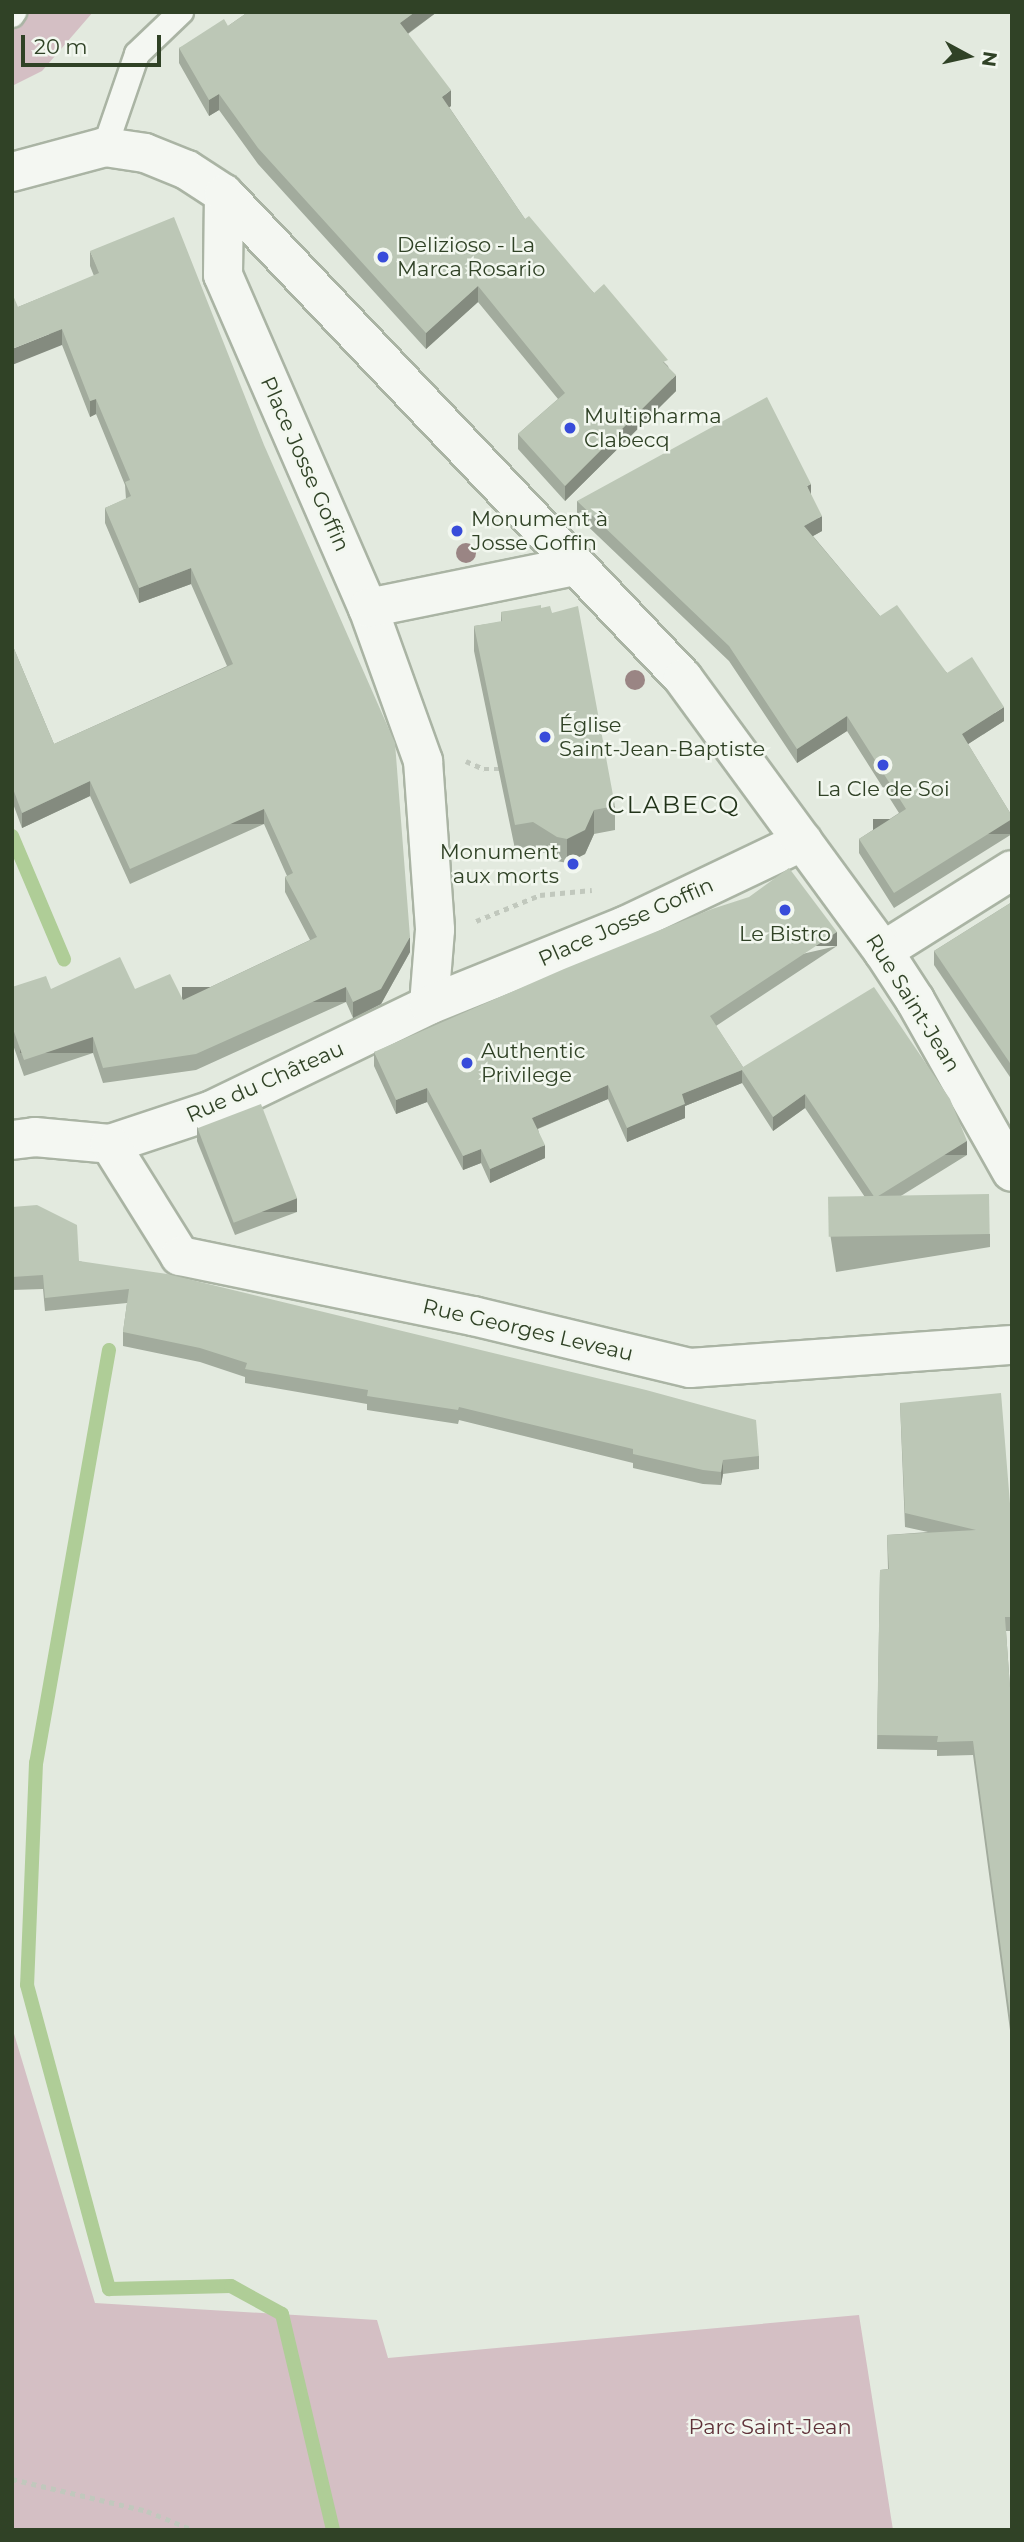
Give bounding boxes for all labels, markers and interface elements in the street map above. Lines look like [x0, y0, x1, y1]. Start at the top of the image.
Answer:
scale bar [24, 21, 164, 65]
north arrow [933, 21, 1003, 91]
text: 20 m [34, 34, 88, 59]
text: N [977, 50, 1002, 68]
place label: Delizioso - La Marca Rosario [397, 232, 545, 282]
marker: Delizioso - La Marca Rosario [375, 249, 391, 265]
street label: Place Josse Goffin [255, 373, 355, 555]
place label: Multipharma Clabecq [584, 403, 722, 453]
marker: Multipharma Clabecq [562, 420, 578, 436]
place label: Monument à Josse Goffin [471, 506, 608, 556]
marker: Monument à Josse Goffin [449, 523, 465, 539]
place label: Église Saint-Jean-Baptiste [559, 712, 765, 762]
marker: Église Saint-Jean-Baptiste [537, 729, 553, 745]
marker: La Cle de Soi [875, 757, 891, 773]
place label: La Cle de Soi [816, 776, 950, 802]
district label: CLABECQ [608, 791, 740, 819]
place label: Monument aux morts [440, 839, 559, 889]
marker: Monument aux morts [565, 856, 581, 872]
street label: Place Josse Goffin [535, 872, 717, 972]
marker: Le Bistro [777, 902, 793, 918]
place label: Le Bistro [739, 921, 831, 947]
street label: Rue Saint-Jean [860, 929, 966, 1077]
street label: Rue du Château [182, 1036, 348, 1128]
place label: Authentic Privilege [481, 1038, 586, 1088]
marker: Authentic Privilege [459, 1055, 475, 1071]
street label: Rue Georges Leveau [420, 1294, 636, 1366]
park label: Parc Saint-Jean [688, 2414, 852, 2440]

